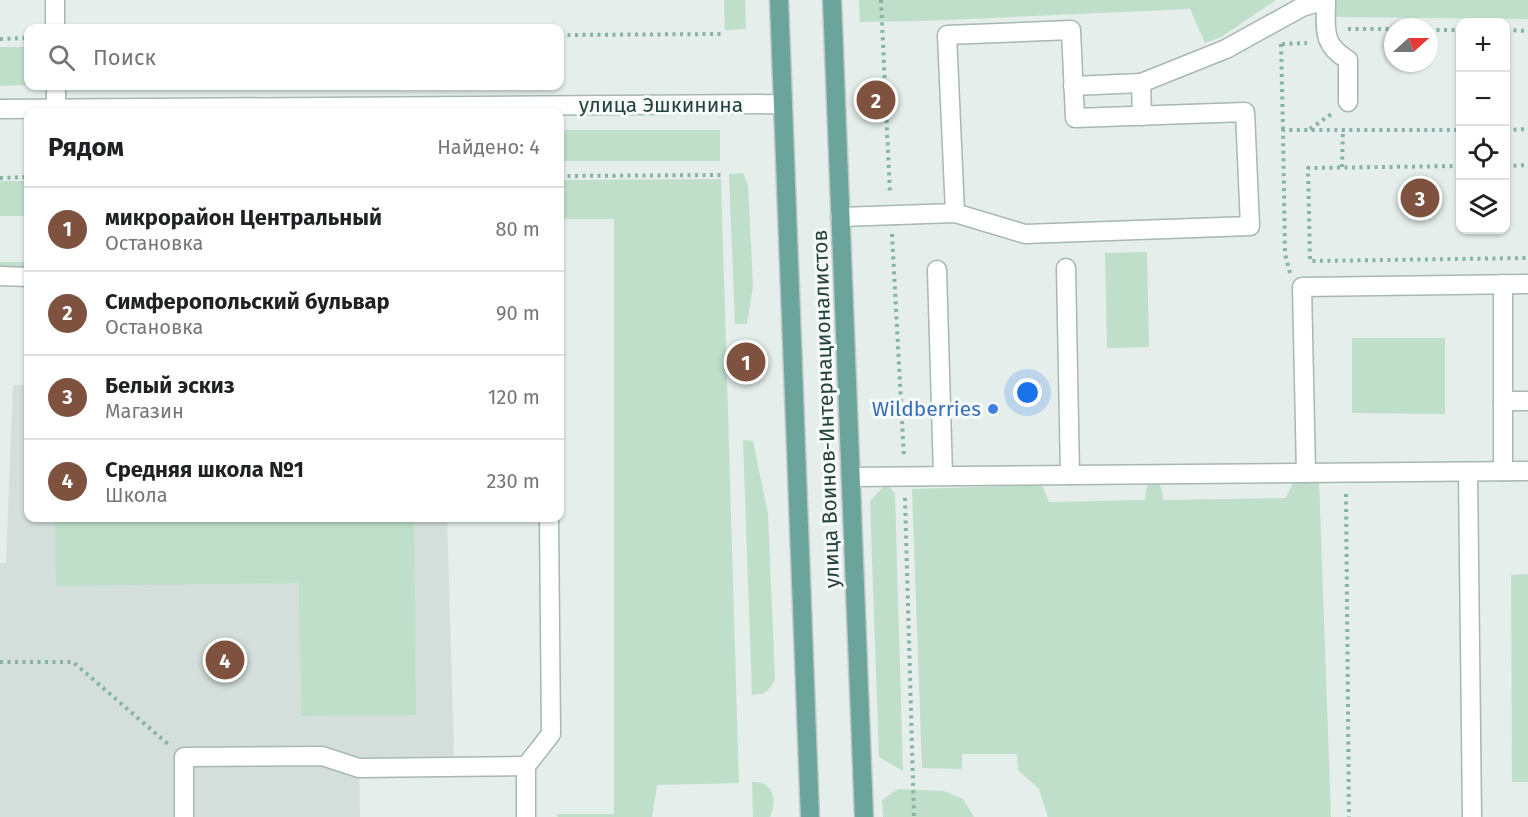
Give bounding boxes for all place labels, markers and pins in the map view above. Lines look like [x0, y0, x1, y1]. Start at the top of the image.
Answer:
pin: 2 [856, 78, 896, 122]
pin: 3 [1400, 176, 1440, 220]
pin: 1 [726, 340, 766, 385]
place label: Wildberries [872, 396, 981, 422]
marker: Wildberries [986, 402, 1000, 416]
pin: 4 [206, 638, 244, 682]

